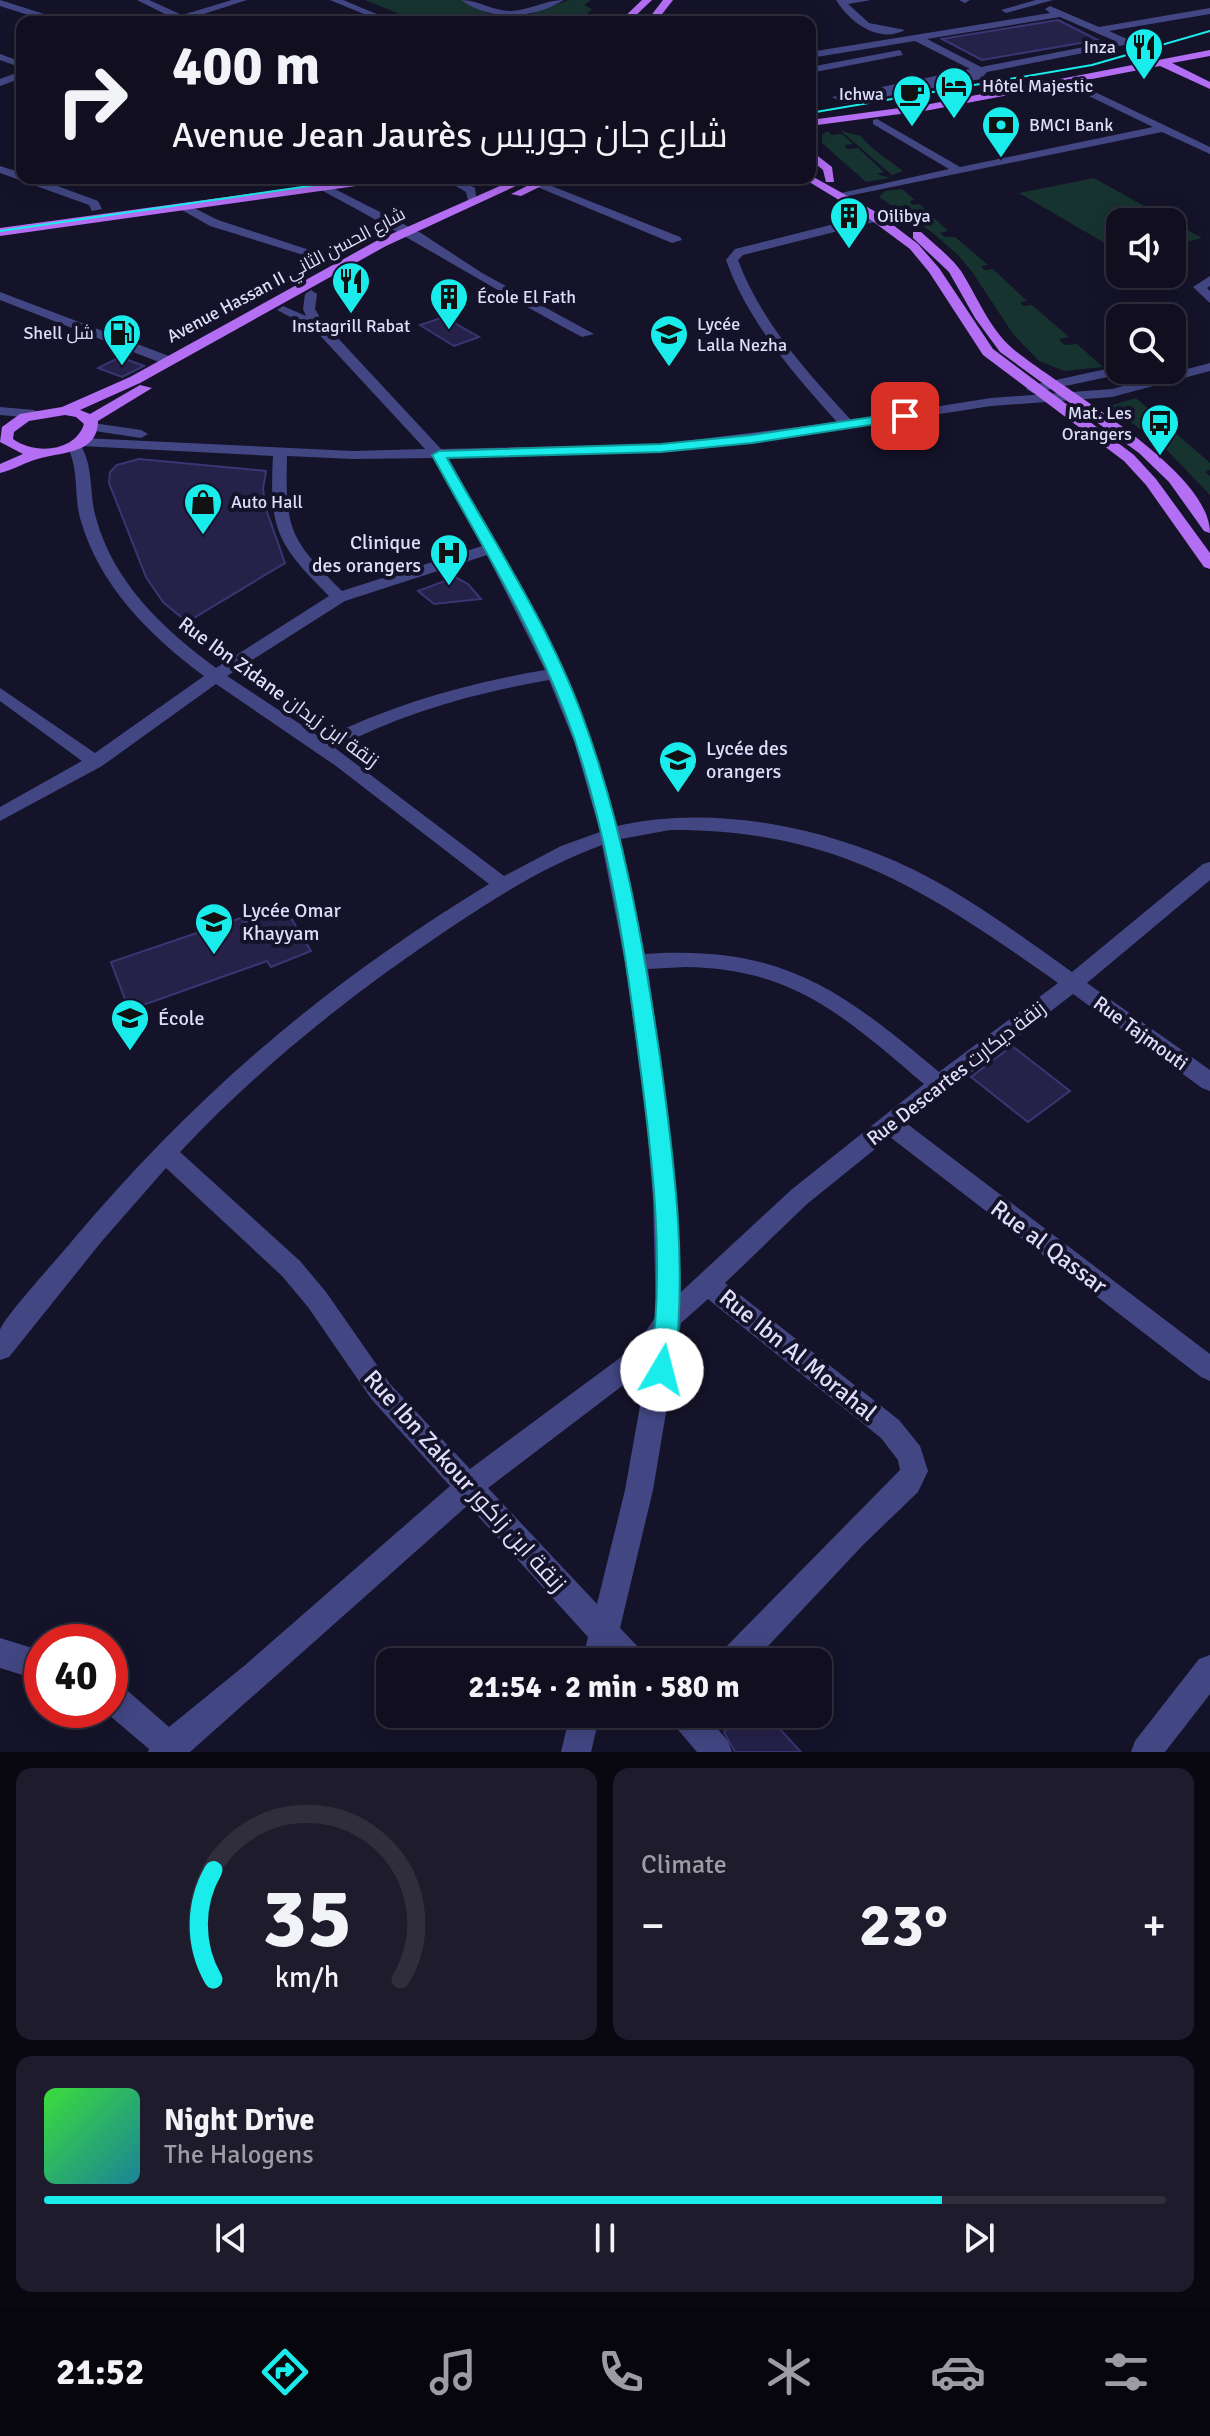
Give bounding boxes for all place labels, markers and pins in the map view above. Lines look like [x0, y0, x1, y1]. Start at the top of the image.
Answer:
restaurant icon: Inza [1123, 26, 1165, 81]
place label: Inza [1084, 36, 1116, 58]
hotel icon: Hôtel Majestic [933, 65, 975, 120]
cafe icon: Ichwa [891, 73, 933, 128]
place label: Hôtel Majestic [982, 75, 1093, 97]
place label: Ichwa [839, 83, 884, 105]
bank icon: BMCI Bank [980, 104, 1022, 159]
place label: BMCI Bank [1029, 114, 1113, 136]
building icon: Oilibya [828, 195, 870, 250]
place label: Oilibya [877, 205, 931, 227]
restaurant icon: Instagrill Rabat [330, 260, 372, 315]
building icon: École El Fath [428, 276, 470, 331]
place label: École El Fath [477, 286, 576, 308]
fuel station icon: Shell شل [101, 312, 143, 367]
school or university icon: Lycée Lalla Nezha [648, 313, 690, 368]
place label: Lycée Lalla Nezha [697, 313, 787, 356]
place label: Instagrill Rabat [292, 315, 410, 337]
place label: Shell شل [23, 322, 94, 344]
pin [871, 382, 939, 450]
place label: Mat. Les Orangers [1062, 402, 1132, 445]
bus stop icon: Mat. Les Orangers [1139, 402, 1181, 457]
shop icon: Auto Hall [182, 481, 224, 536]
place label: Auto Hall [231, 491, 303, 513]
place label: Clinique des orangers [312, 530, 421, 578]
hospital icon: Clinique des orangers [428, 532, 470, 587]
place label: Lycée des orangers [706, 736, 788, 784]
school or university icon: Lycée des orangers [657, 739, 699, 794]
place label: Lycée Omar Khayyam [242, 898, 342, 946]
school or university icon: Lycée Omar Khayyam [193, 901, 235, 956]
school or university icon: École [109, 997, 151, 1052]
place label: École [158, 1006, 205, 1031]

